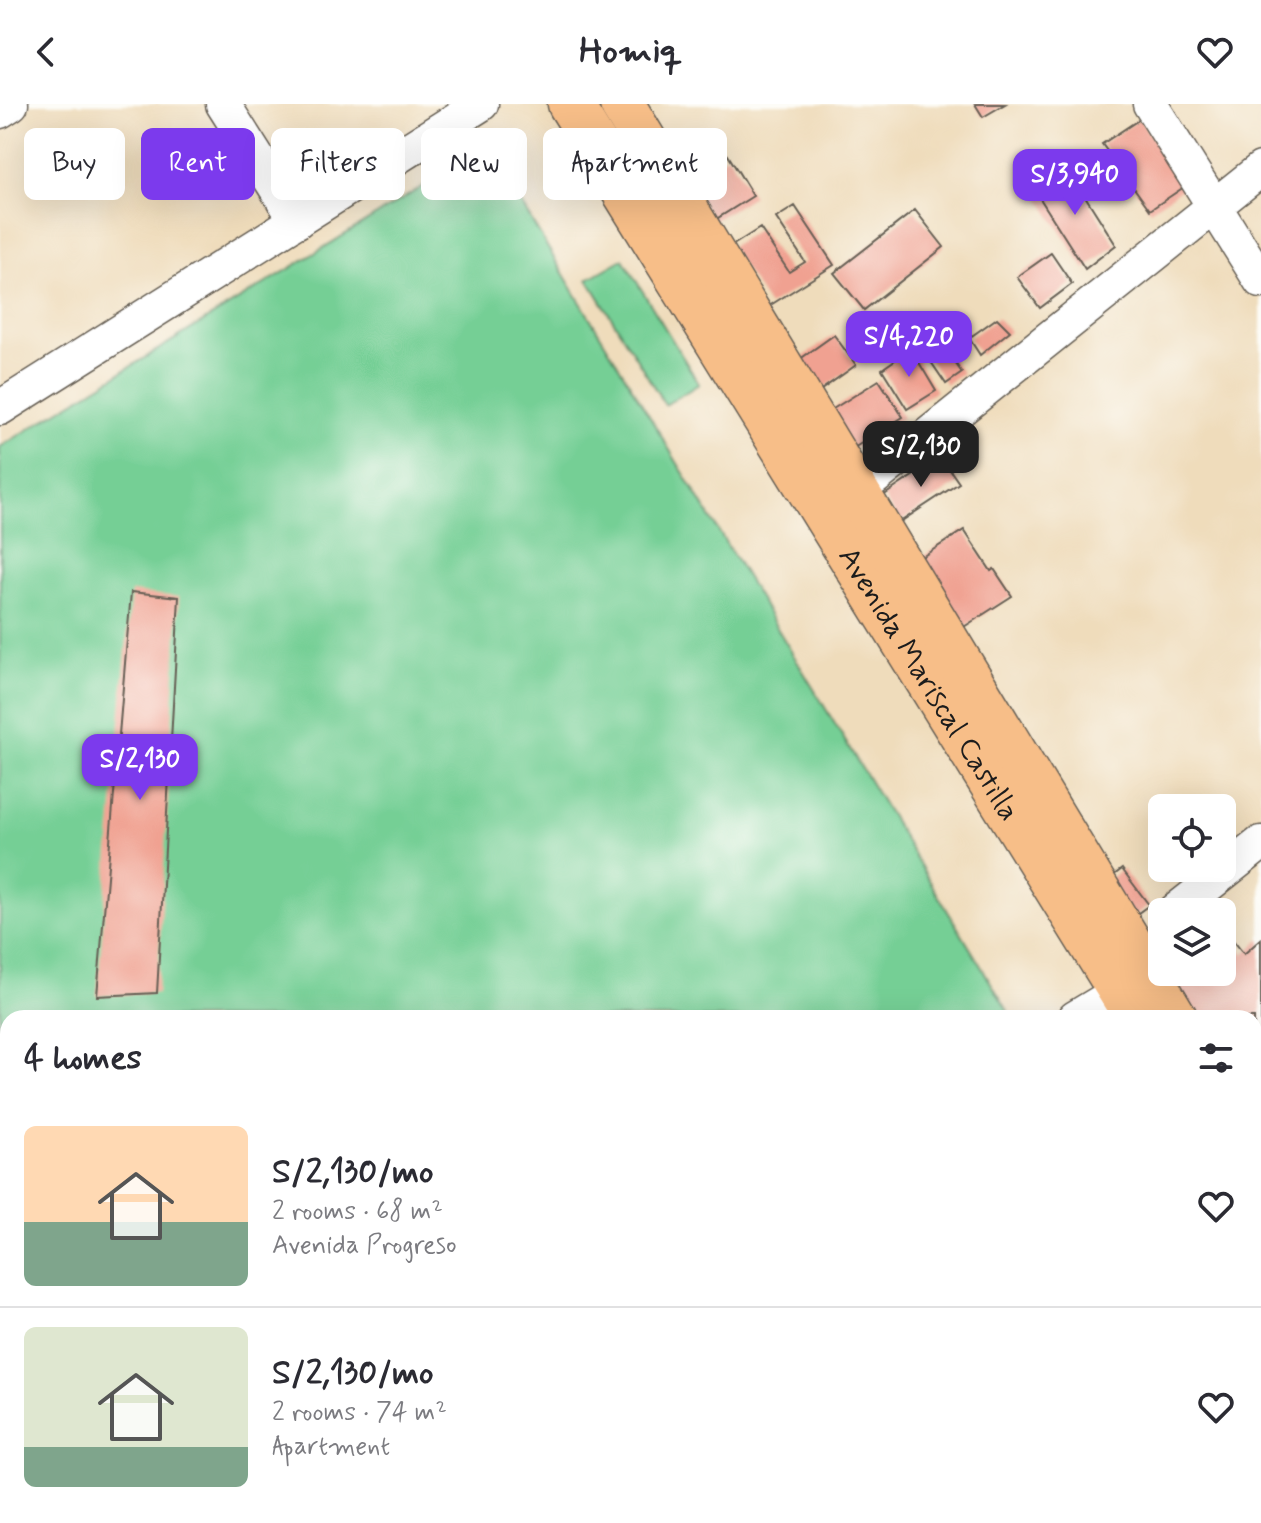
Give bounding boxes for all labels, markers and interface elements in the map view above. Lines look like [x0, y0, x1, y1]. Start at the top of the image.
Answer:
text: Homiq [579, 29, 682, 76]
icon: back [24, 30, 68, 74]
icon: heart [1193, 30, 1237, 74]
chip: Buy [24, 128, 125, 200]
chip: Rent [141, 128, 255, 200]
chip: Filters [271, 128, 405, 200]
chip: New [421, 128, 527, 200]
chip: Apartment [543, 128, 727, 200]
pin: S/3,940 [1001, 149, 1149, 217]
text: S/3,940 [1031, 158, 1119, 192]
pin: S/4,220 [835, 311, 983, 379]
text: S/4,220 [864, 320, 954, 354]
pin: S/2,130 [847, 421, 995, 489]
text: S/2,130 [881, 430, 961, 464]
street label: Avenida Mariscal Castilla [829, 540, 1028, 829]
pin: S/2,130 [66, 734, 214, 802]
text: S/2,130 [100, 743, 180, 777]
map controls [1148, 794, 1236, 986]
button: locate [1148, 794, 1236, 882]
button: layers [1148, 898, 1236, 986]
text: 4 homes [24, 1036, 142, 1081]
icon: filters [1194, 1036, 1238, 1080]
text: S/2,130/mo [272, 1150, 434, 1195]
icon: home [88, 1158, 184, 1254]
icon: heart [1194, 1184, 1238, 1228]
text: 2 rooms · 68 m² [272, 1195, 443, 1229]
text: Avenida Progreso [272, 1229, 457, 1263]
text: S/2,130/mo [272, 1351, 434, 1396]
icon: home [88, 1359, 184, 1455]
icon: heart [1194, 1385, 1238, 1429]
text: 2 rooms · 74 m² [272, 1396, 447, 1430]
text: Apartment [272, 1430, 390, 1464]

